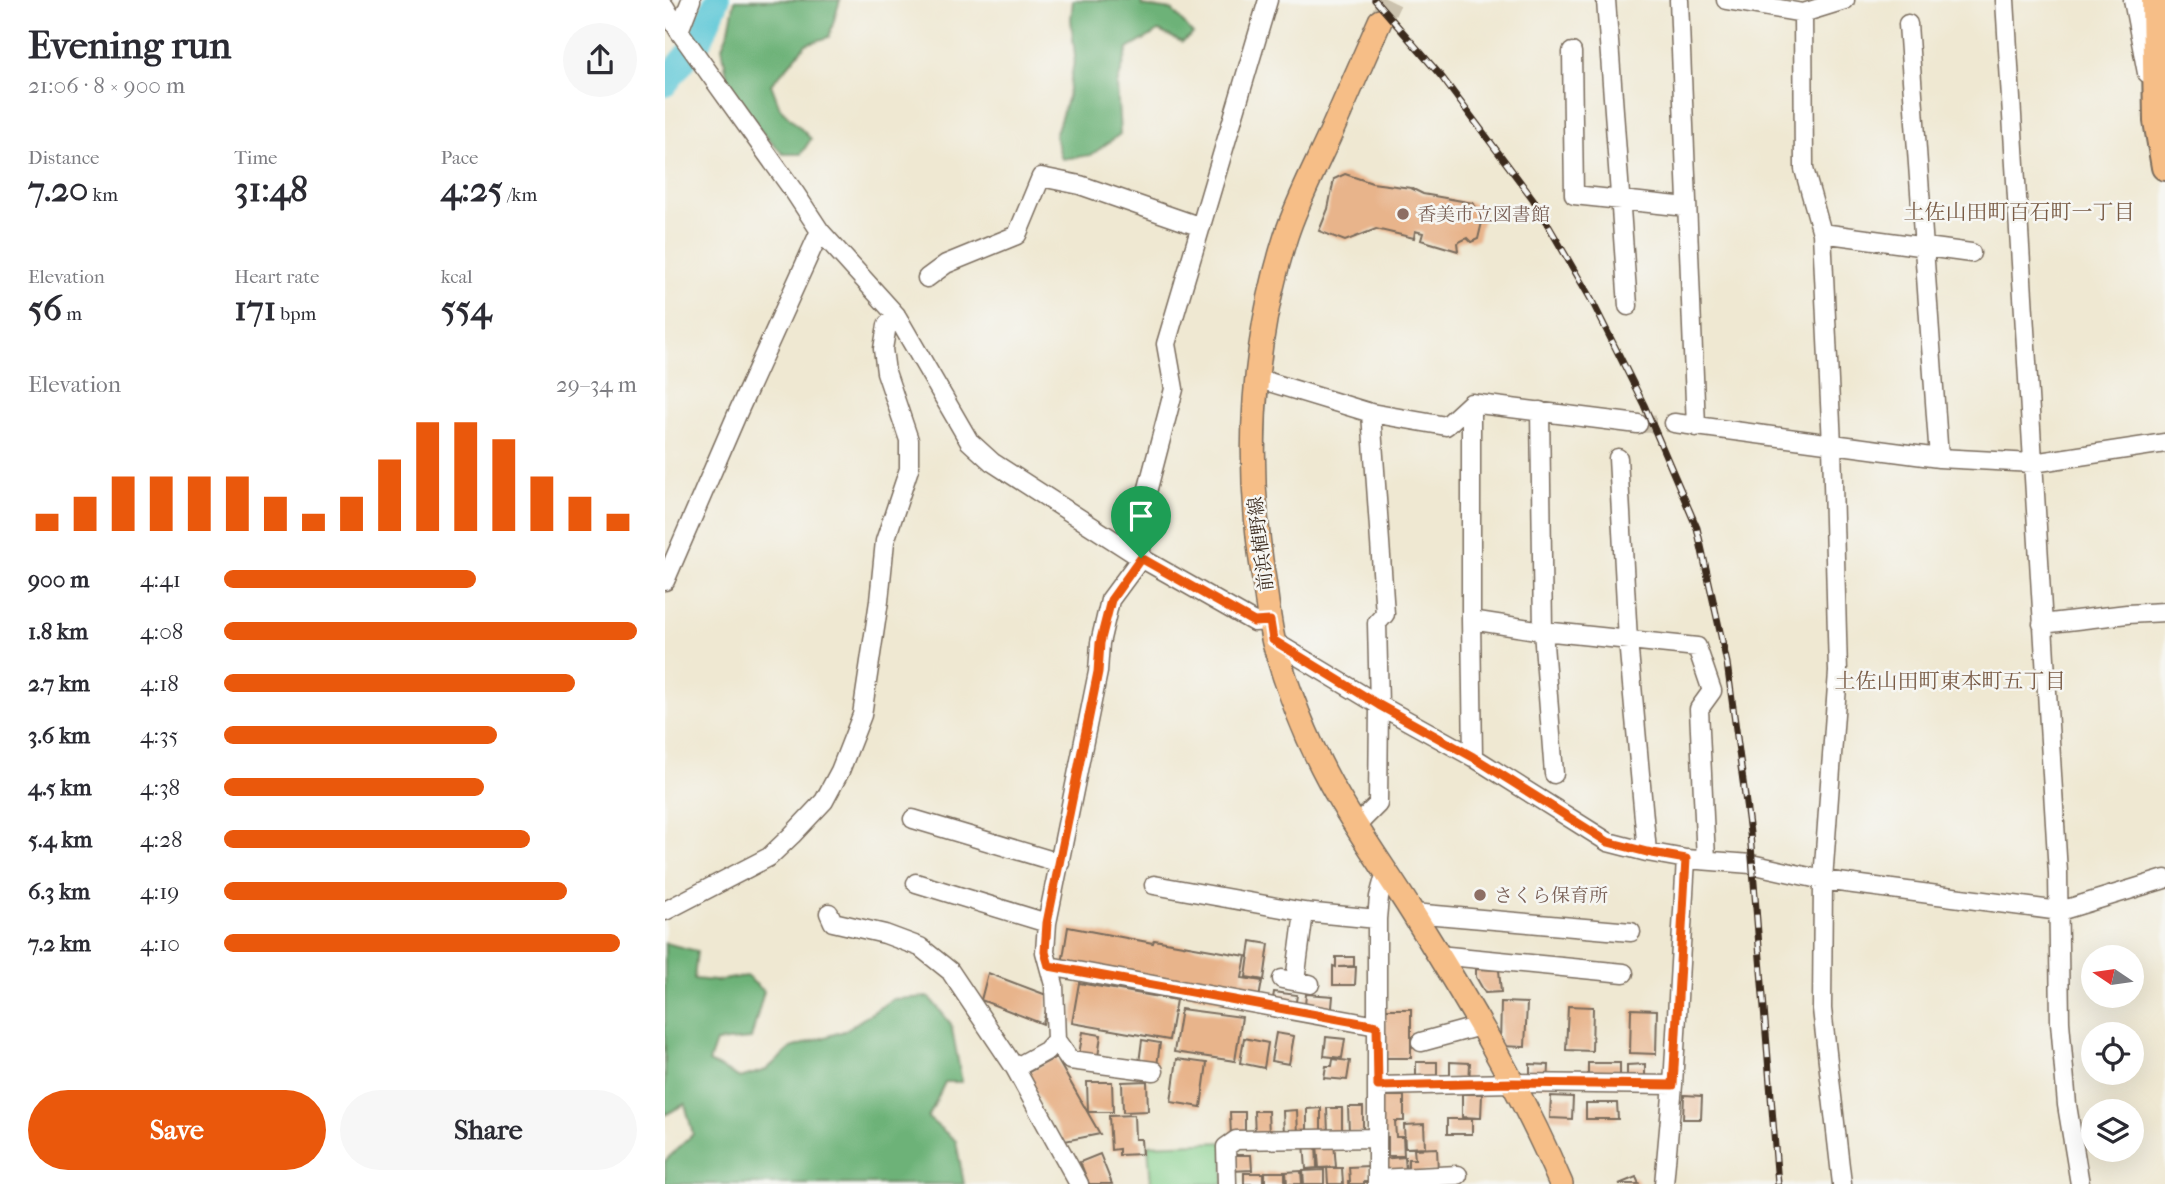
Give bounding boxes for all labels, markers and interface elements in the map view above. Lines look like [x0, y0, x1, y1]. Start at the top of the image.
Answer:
text: Evening run [28, 23, 231, 68]
button: share [563, 23, 637, 97]
text: 21:06 · 8 × 900 m [28, 72, 185, 99]
text: Distance [28, 147, 99, 169]
text: Time [234, 147, 278, 169]
text: Pace [441, 147, 479, 169]
text: 7.20 [28, 169, 88, 210]
text: 31:48 [234, 169, 308, 210]
text: 4:25 [441, 169, 503, 210]
text: km [88, 184, 118, 206]
text: /km [503, 184, 537, 206]
district label: 土佐山田町百石町一丁目 [1904, 200, 2135, 224]
place label: 香美市立図書館 [1417, 204, 1550, 226]
marker: 香美市立図書館 [1395, 206, 1411, 222]
text: Elevation [28, 266, 105, 288]
text: Heart rate [234, 266, 319, 288]
text: kcal [441, 266, 473, 288]
text: 56 [28, 288, 62, 329]
text: 171 [234, 288, 276, 329]
text: 554 [441, 288, 491, 329]
text: m [62, 303, 82, 325]
text: bpm [276, 303, 316, 325]
text: Elevation [28, 371, 121, 398]
text: 29–34 m [556, 371, 637, 398]
pin [1111, 486, 1171, 558]
street label: 前浜植野線 [1244, 495, 1278, 592]
icon: arrive [1122, 497, 1160, 535]
text: 900 m [28, 566, 90, 593]
text: 4:41 [140, 566, 181, 593]
text: 1.8 km [28, 618, 88, 645]
text: 4:08 [140, 618, 183, 645]
district label: 土佐山田町東本町五丁目 [1835, 669, 2066, 693]
text: 2.7 km [28, 670, 90, 697]
text: 4:18 [140, 670, 179, 697]
text: 3.6 km [28, 722, 90, 749]
text: 4:35 [140, 722, 179, 749]
text: 4.5 km [28, 774, 92, 801]
text: 4:38 [140, 774, 180, 801]
text: 5.4 km [28, 826, 92, 853]
text: 4:28 [140, 826, 183, 853]
text: 6.3 km [28, 878, 90, 905]
text: 4:19 [140, 878, 179, 905]
place label: さくら保育所 [1494, 885, 1608, 907]
marker: さくら保育所 [1472, 887, 1488, 903]
text: 7.2 km [28, 930, 91, 957]
text: 4:10 [140, 930, 180, 957]
north arrow [2081, 945, 2144, 1008]
map controls [2081, 945, 2144, 1162]
button: locate [2081, 1022, 2144, 1085]
button: Save [28, 1090, 326, 1170]
button: Share [340, 1090, 637, 1170]
button: layers [2081, 1099, 2144, 1162]

